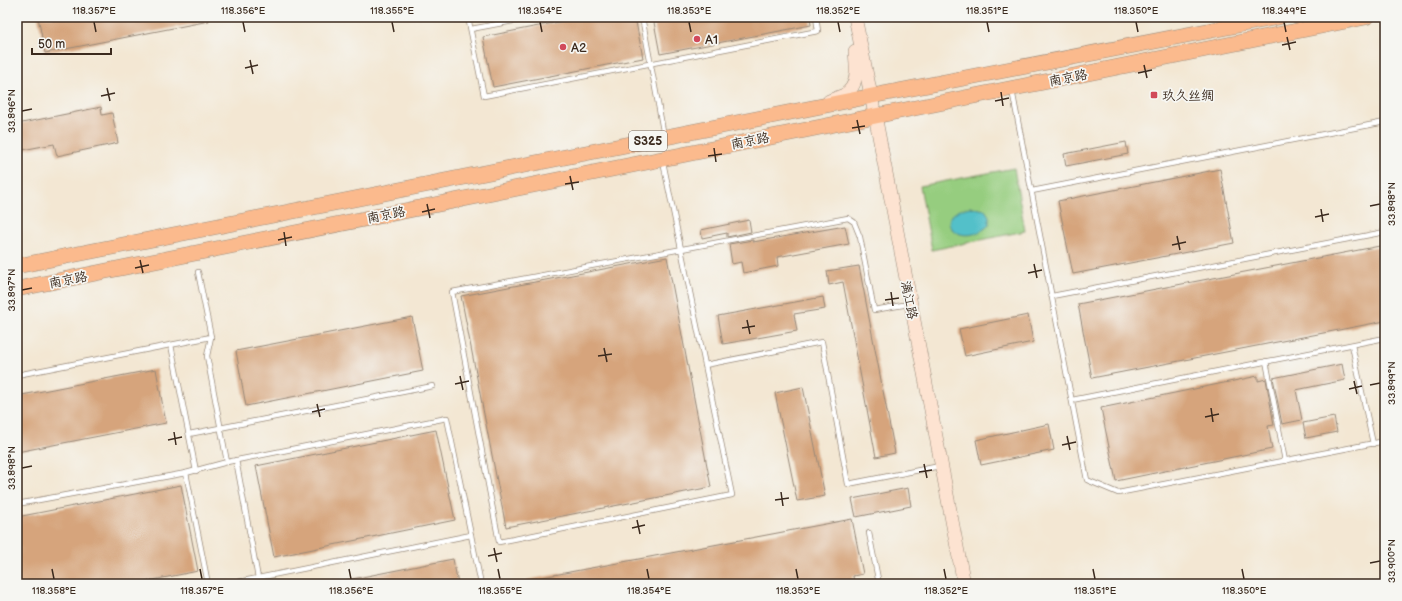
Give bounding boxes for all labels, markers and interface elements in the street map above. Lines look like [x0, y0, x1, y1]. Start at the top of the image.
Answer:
text: 118.357°E [72, 5, 116, 17]
text: 118.356°E [221, 5, 266, 17]
text: 118.355°E [370, 5, 415, 17]
text: 118.354°E [518, 5, 563, 17]
text: 118.353°E [667, 5, 712, 17]
text: 118.352°E [816, 5, 860, 17]
text: 118.351°E [966, 5, 1009, 17]
text: 118.350°E [1114, 5, 1159, 17]
text: 118.349°E [1262, 5, 1307, 17]
scale bar [32, 30, 111, 56]
place label: A1 [705, 32, 718, 48]
marker: A1 [692, 34, 702, 44]
text: 50 m [38, 37, 65, 52]
place label: A2 [571, 40, 587, 56]
marker: A2 [558, 42, 568, 52]
street label: 南京路 [1048, 66, 1089, 90]
place label: 玖久丝绸 [1162, 88, 1214, 104]
text: 33.896°N [6, 89, 18, 133]
marker: 玖久丝绸 [1149, 90, 1159, 100]
street label: 南京路 [730, 129, 771, 153]
road number: S325 [629, 131, 667, 151]
text: 33.898°N [1386, 182, 1398, 226]
street label: 南京路 [366, 203, 407, 227]
street label: 南京路 [48, 268, 89, 292]
text: 33.897°N [6, 269, 18, 311]
street label: 漓江路 [897, 280, 921, 321]
text: 33.899°N [1386, 361, 1398, 405]
text: 33.898°N [6, 446, 18, 490]
text: 33.900°N [1386, 539, 1398, 583]
text: 118.358°E [32, 585, 77, 597]
text: 118.357°E [180, 585, 224, 597]
text: 118.356°E [329, 585, 374, 597]
text: 118.355°E [478, 585, 523, 597]
text: 118.354°E [627, 585, 672, 597]
text: 118.353°E [776, 585, 821, 597]
text: 118.352°E [924, 585, 968, 597]
text: 118.351°E [1074, 585, 1117, 597]
text: 118.350°E [1222, 585, 1267, 597]

